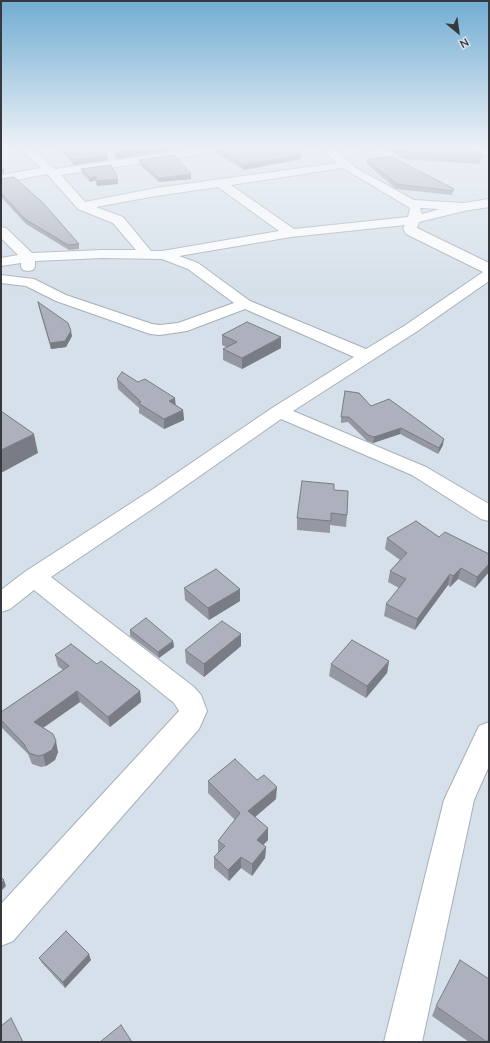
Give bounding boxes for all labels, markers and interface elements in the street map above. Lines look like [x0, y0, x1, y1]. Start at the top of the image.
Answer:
north arrow [438, 12, 478, 52]
text: N [457, 34, 471, 51]

